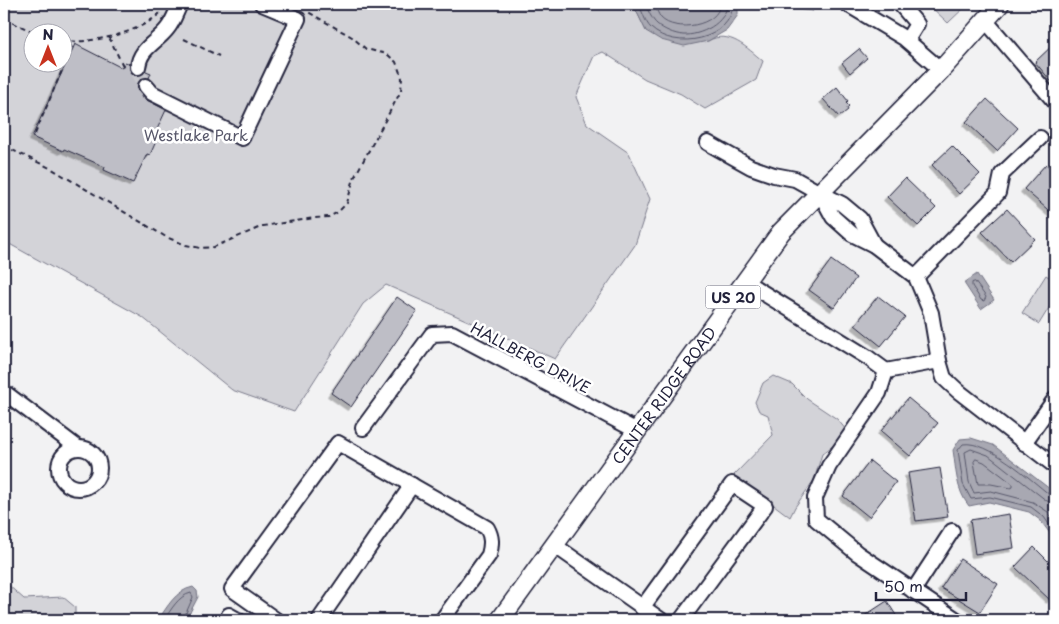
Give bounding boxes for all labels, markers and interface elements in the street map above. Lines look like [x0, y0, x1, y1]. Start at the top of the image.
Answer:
north arrow [22, 22, 72, 72]
text: N [42, 24, 54, 45]
park label: Westlake Park [144, 123, 248, 146]
road number: US 20 [706, 286, 760, 308]
street label: HALLBERG DRIVE [467, 316, 595, 398]
street label: CENTER RIDGE ROAD [605, 321, 721, 468]
scale bar [876, 569, 966, 601]
text: 50 m [884, 574, 923, 597]

